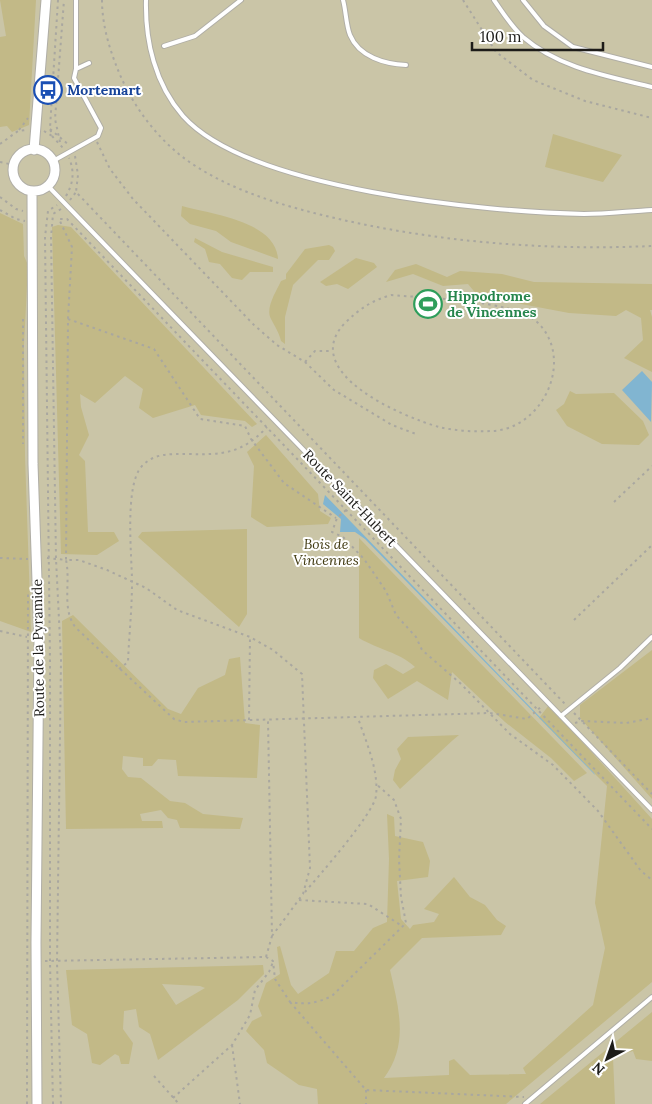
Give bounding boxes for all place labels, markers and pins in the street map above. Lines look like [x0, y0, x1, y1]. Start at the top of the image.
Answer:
bus stop icon: Mortemart [33, 75, 63, 105]
place label: Mortemart [67, 81, 141, 99]
place label: Hippodrome de Vincennes [447, 287, 537, 321]
sports icon: Hippodrome de Vincennes [413, 289, 443, 319]

